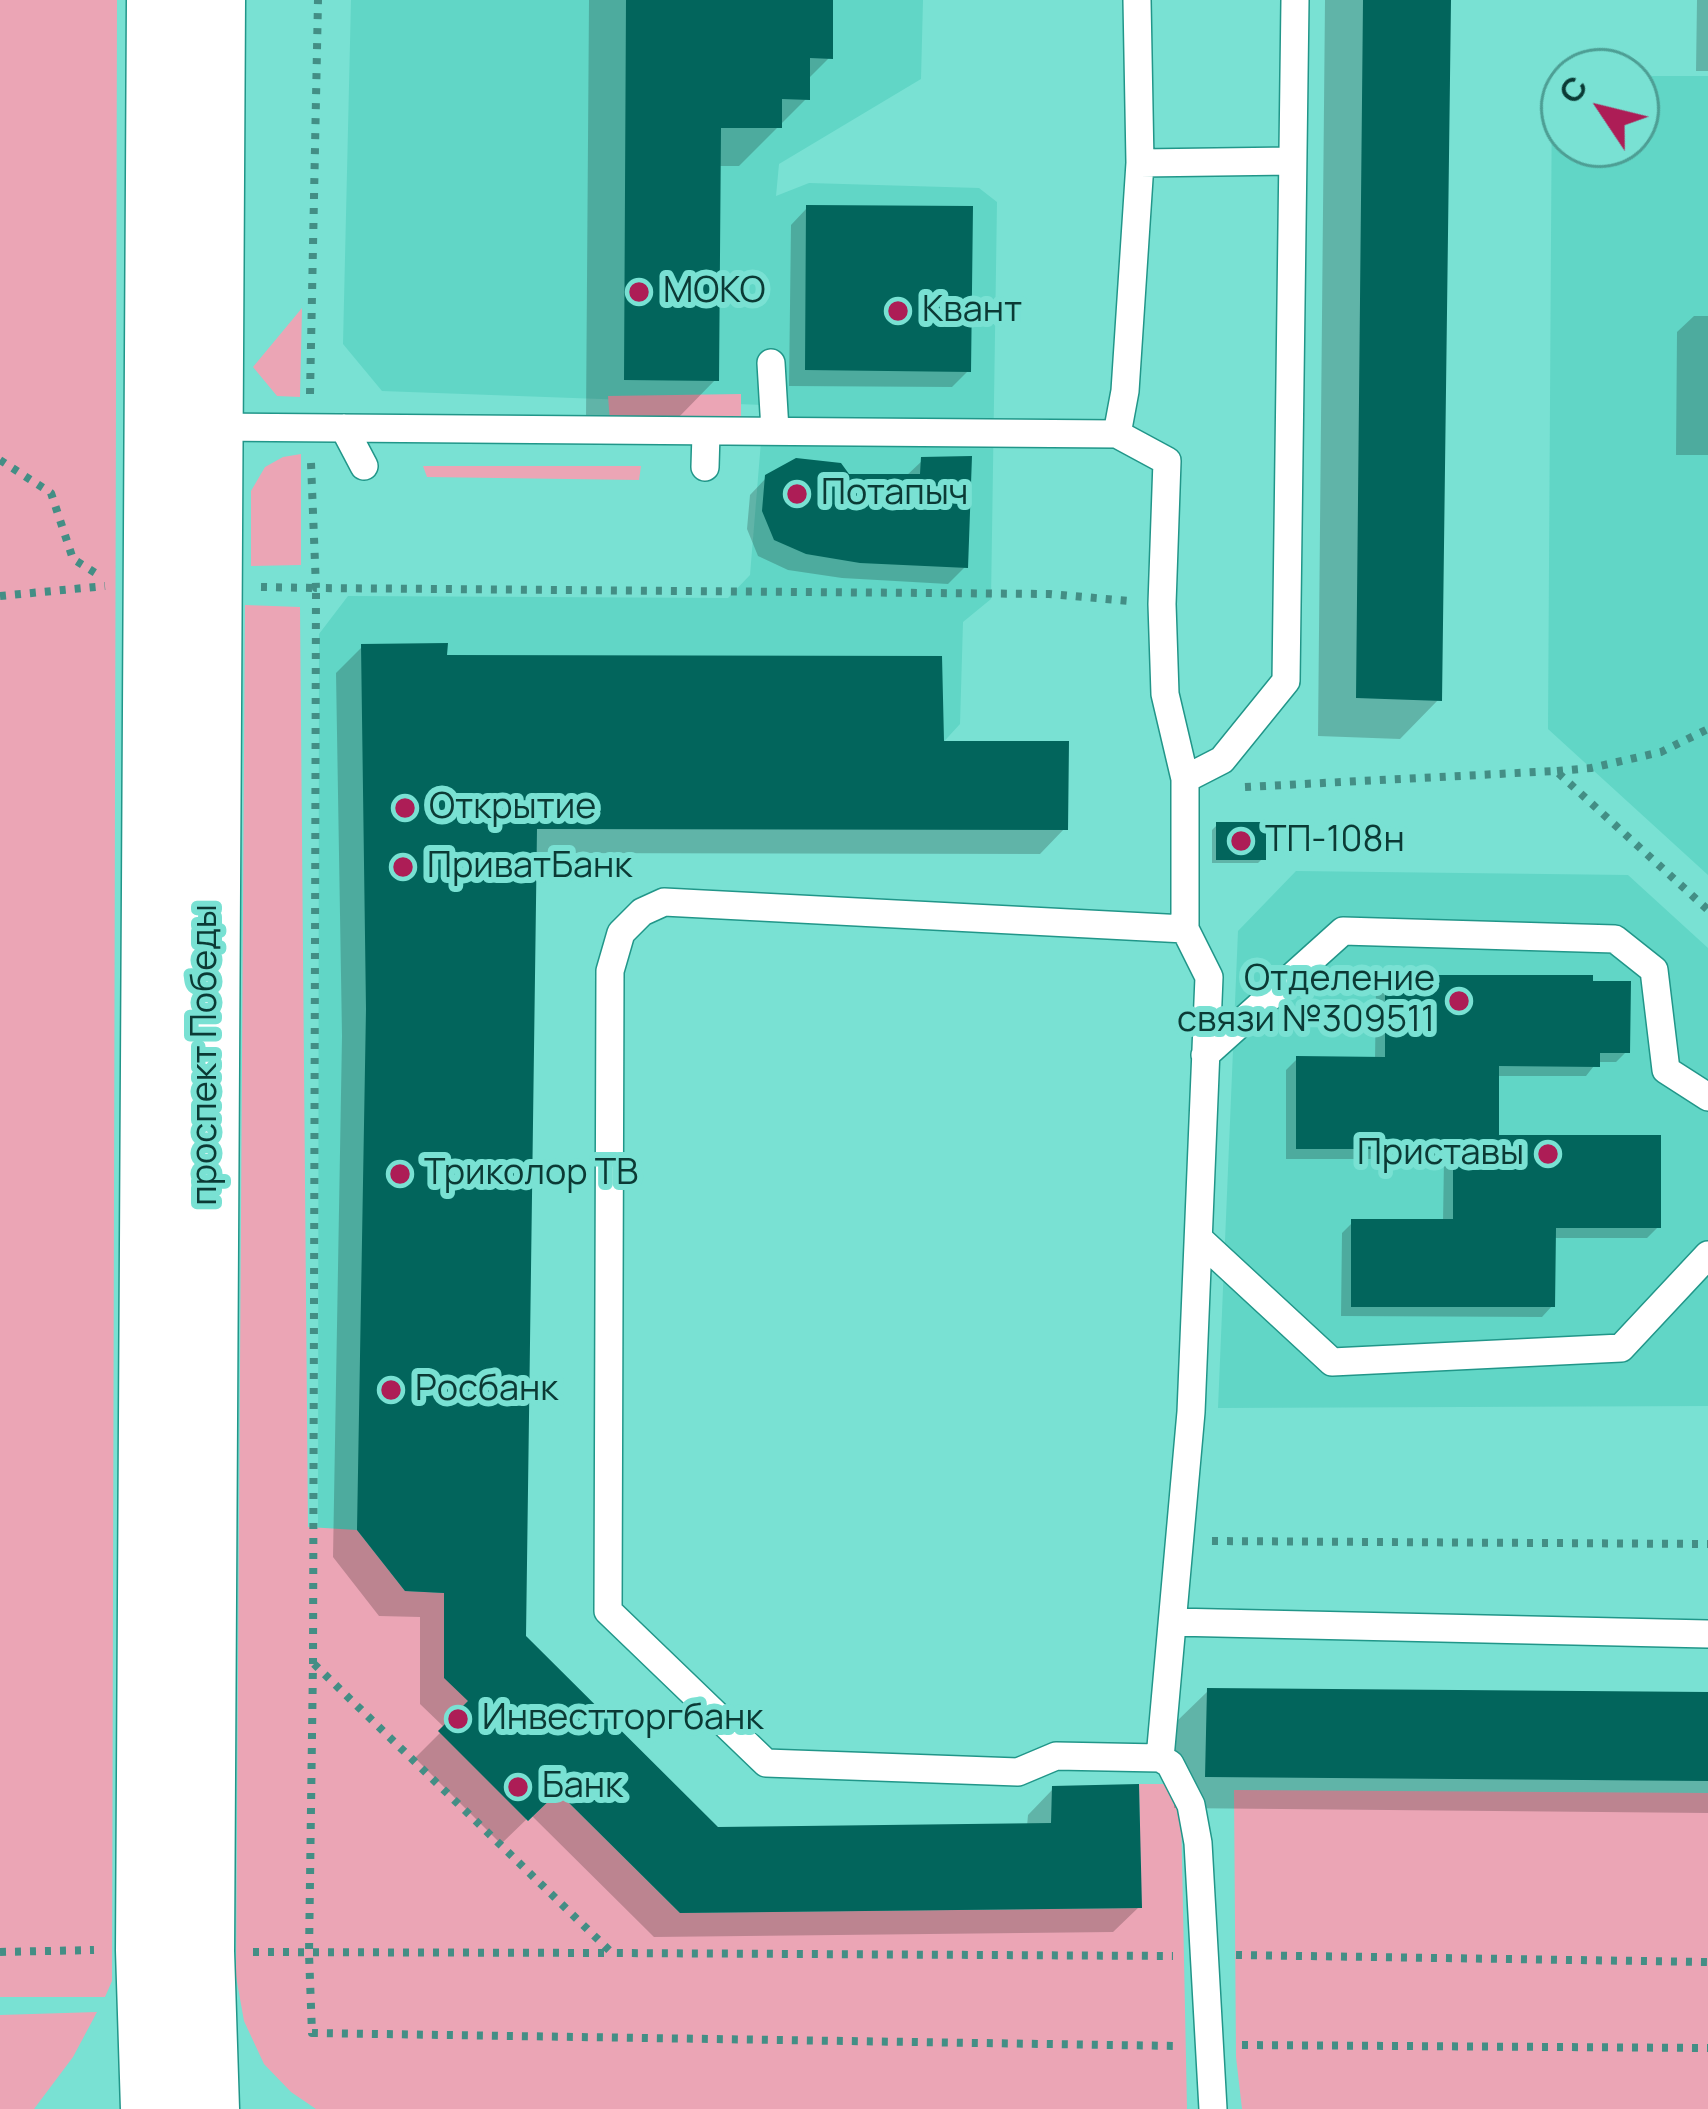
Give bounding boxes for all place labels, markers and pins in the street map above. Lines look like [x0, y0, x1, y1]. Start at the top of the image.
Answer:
place label: МОКО [663, 270, 766, 314]
marker: МОКО [626, 279, 652, 305]
place label: Квант [922, 289, 1022, 333]
marker: Квант [885, 298, 911, 324]
place label: Потапыч [821, 472, 968, 516]
marker: Потапыч [784, 481, 810, 507]
place label: Открытие [429, 786, 596, 830]
marker: Открытие [392, 795, 418, 821]
place label: ТП-108н [1265, 819, 1405, 863]
marker: ТП-108н [1228, 828, 1254, 854]
place label: ПриватБанк [427, 845, 632, 889]
marker: ПриватБанк [390, 854, 416, 880]
place label: Отделение связи №309511 [1177, 958, 1435, 1043]
marker: Отделение связи №309511 [1446, 988, 1472, 1014]
place label: Приставы [1357, 1132, 1524, 1176]
marker: Приставы [1535, 1141, 1561, 1167]
place label: Триколор ТВ [424, 1152, 638, 1196]
marker: Триколор ТВ [387, 1161, 413, 1187]
place label: Росбанк [415, 1368, 558, 1412]
marker: Росбанк [378, 1377, 404, 1403]
place label: Инвестторгбанк [482, 1697, 763, 1741]
marker: Инвестторгбанк [445, 1706, 471, 1732]
place label: Банк [542, 1765, 623, 1809]
marker: Банк [505, 1774, 531, 1800]

